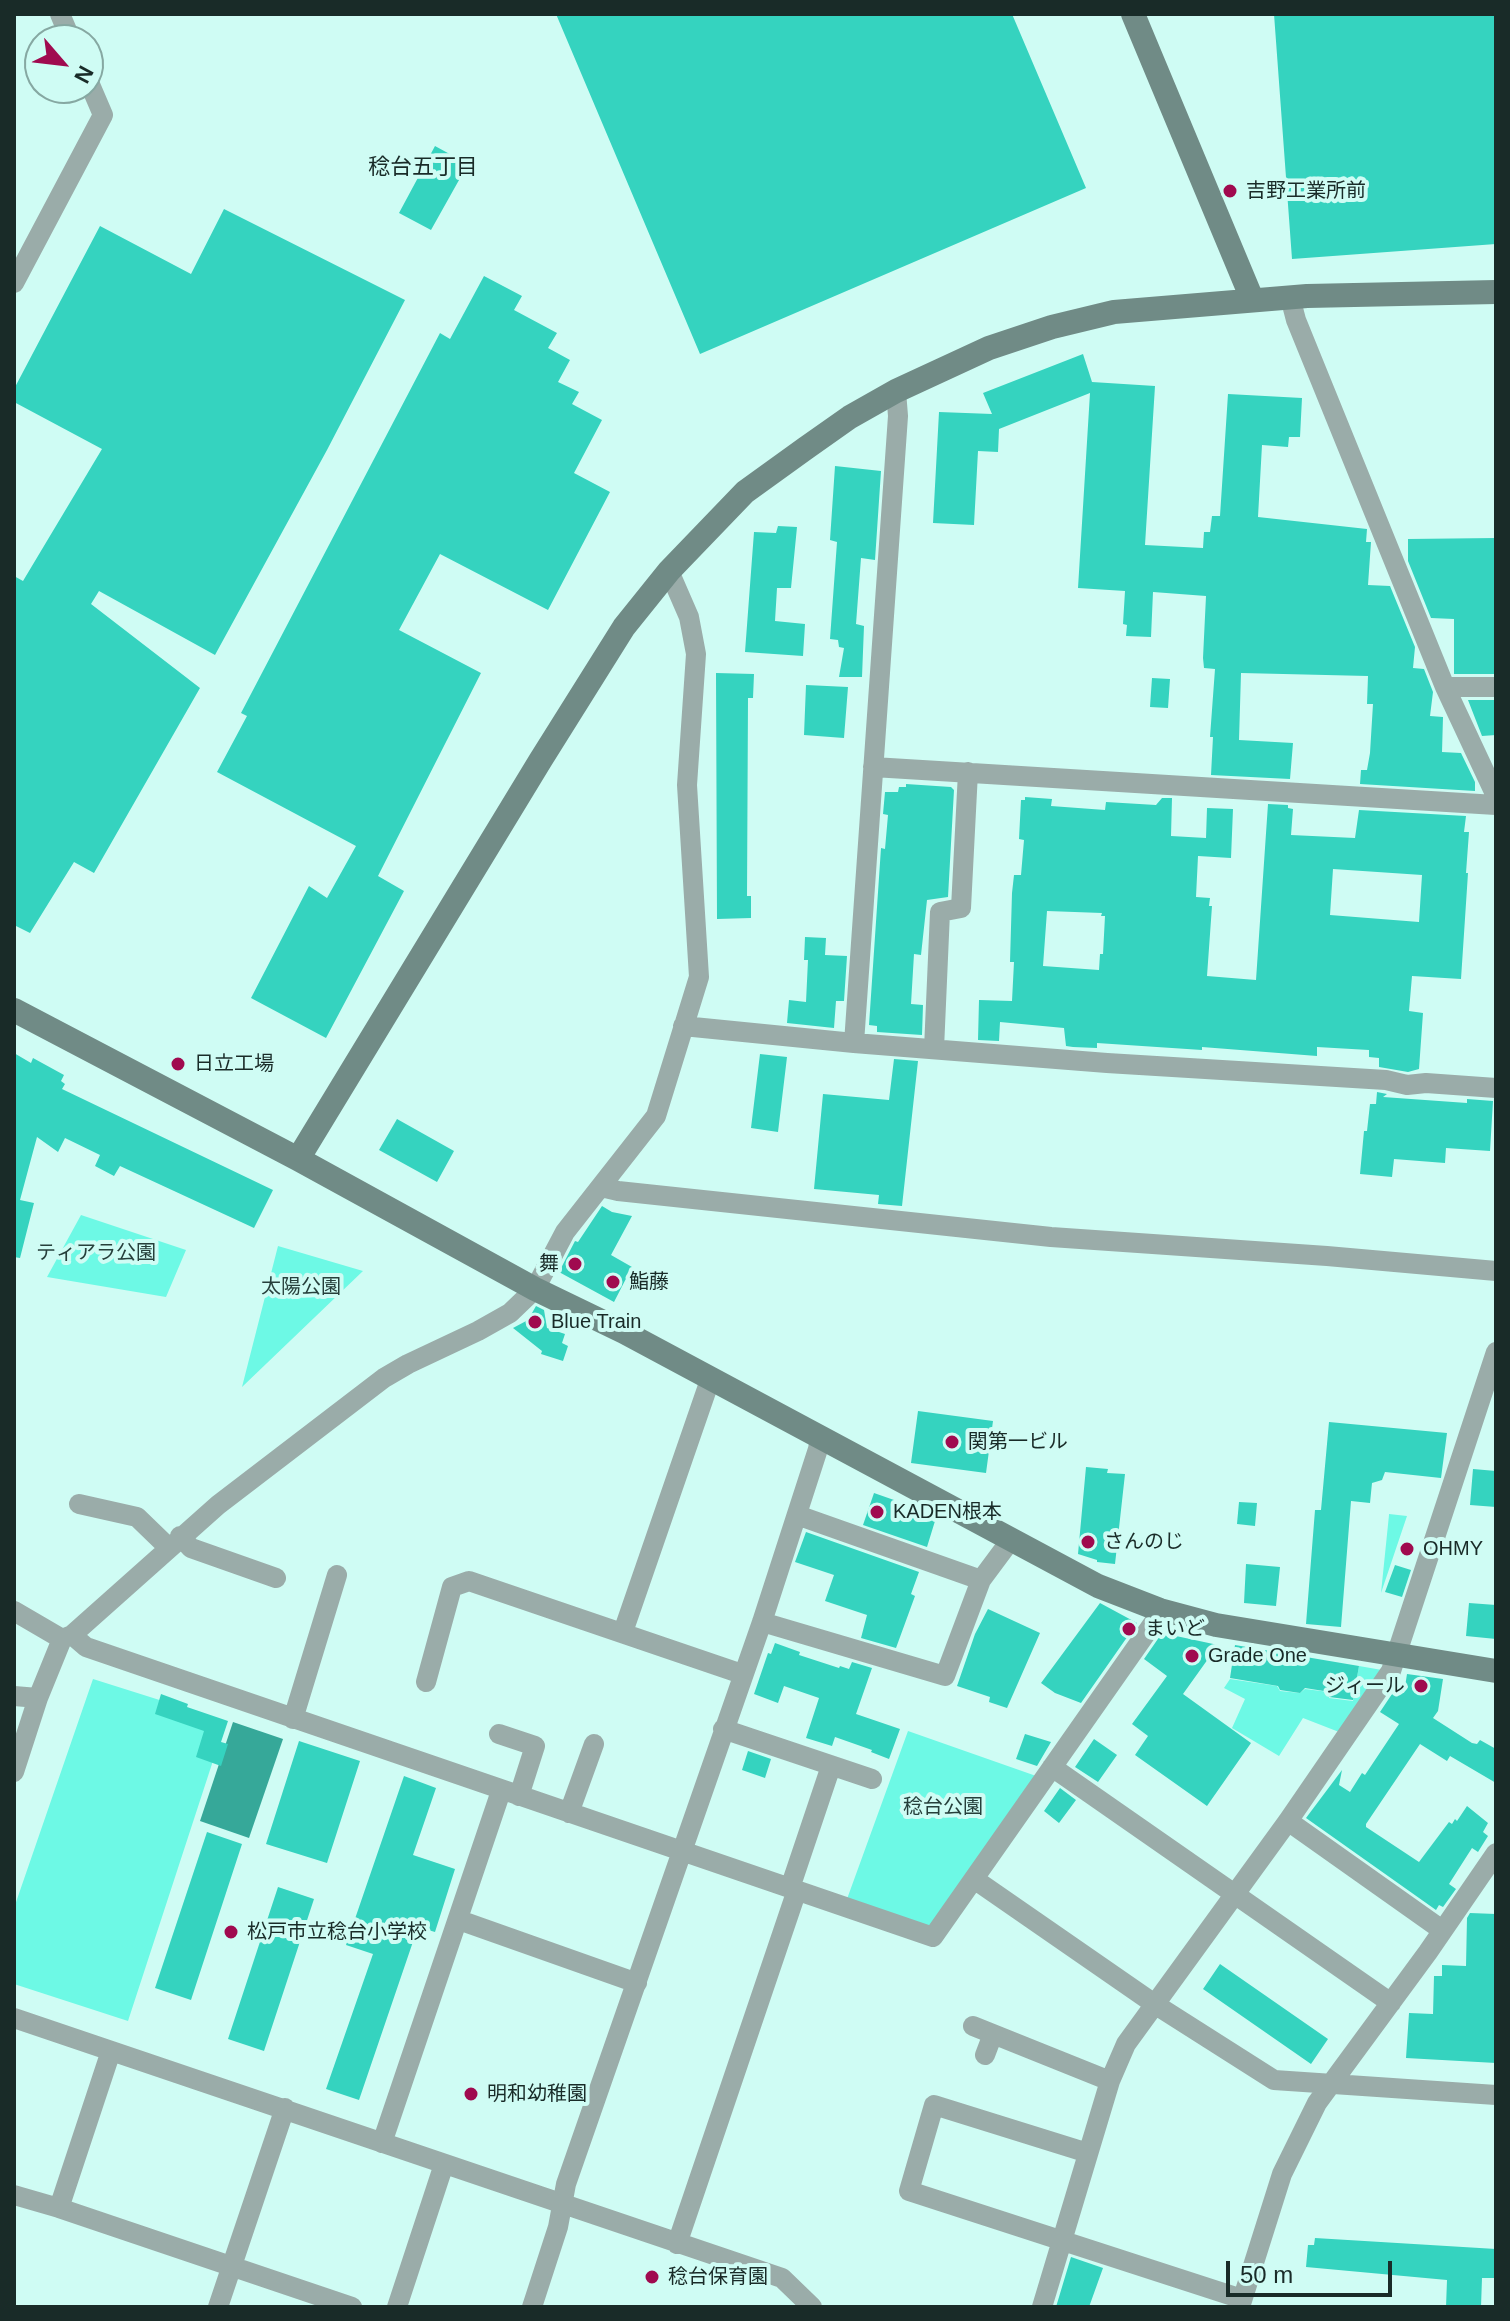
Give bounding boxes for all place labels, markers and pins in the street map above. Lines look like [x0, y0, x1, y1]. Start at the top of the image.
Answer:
place label: 吉野工業所前 [1246, 179, 1366, 203]
marker: 吉野工業所前 [1221, 182, 1239, 200]
place label: 日立工場 [194, 1052, 274, 1076]
marker: 日立工場 [169, 1055, 187, 1073]
place label: 舞 [539, 1252, 559, 1276]
marker: 舞 [566, 1255, 584, 1273]
place label: 鮨藤 [629, 1270, 669, 1294]
marker: 鮨藤 [604, 1273, 622, 1291]
place label: Blue Train [551, 1310, 641, 1334]
marker: Blue Train [526, 1313, 544, 1331]
place label: 関第一ビル [968, 1430, 1068, 1454]
marker: 関第一ビル [943, 1433, 961, 1451]
place label: KADEN根本 [893, 1500, 1002, 1524]
marker: KADEN根本 [868, 1503, 886, 1521]
place label: さんのじ [1104, 1530, 1184, 1554]
marker: さんのじ [1079, 1533, 1097, 1551]
place label: OHMY [1423, 1537, 1483, 1561]
marker: OHMY [1398, 1540, 1416, 1558]
place label: まいど [1145, 1617, 1205, 1641]
marker: まいど [1120, 1620, 1138, 1638]
place label: Grade One [1208, 1644, 1307, 1668]
marker: Grade One [1183, 1647, 1201, 1665]
place label: ジィール [1325, 1674, 1405, 1698]
marker: ジィール [1412, 1677, 1430, 1695]
place label: 松戸市立稔台小学校 [247, 1920, 427, 1944]
marker: 松戸市立稔台小学校 [222, 1923, 240, 1941]
place label: 明和幼稚園 [487, 2082, 587, 2106]
marker: 明和幼稚園 [462, 2085, 480, 2103]
place label: 稔台保育園 [668, 2265, 768, 2289]
marker: 稔台保育園 [643, 2268, 661, 2286]

